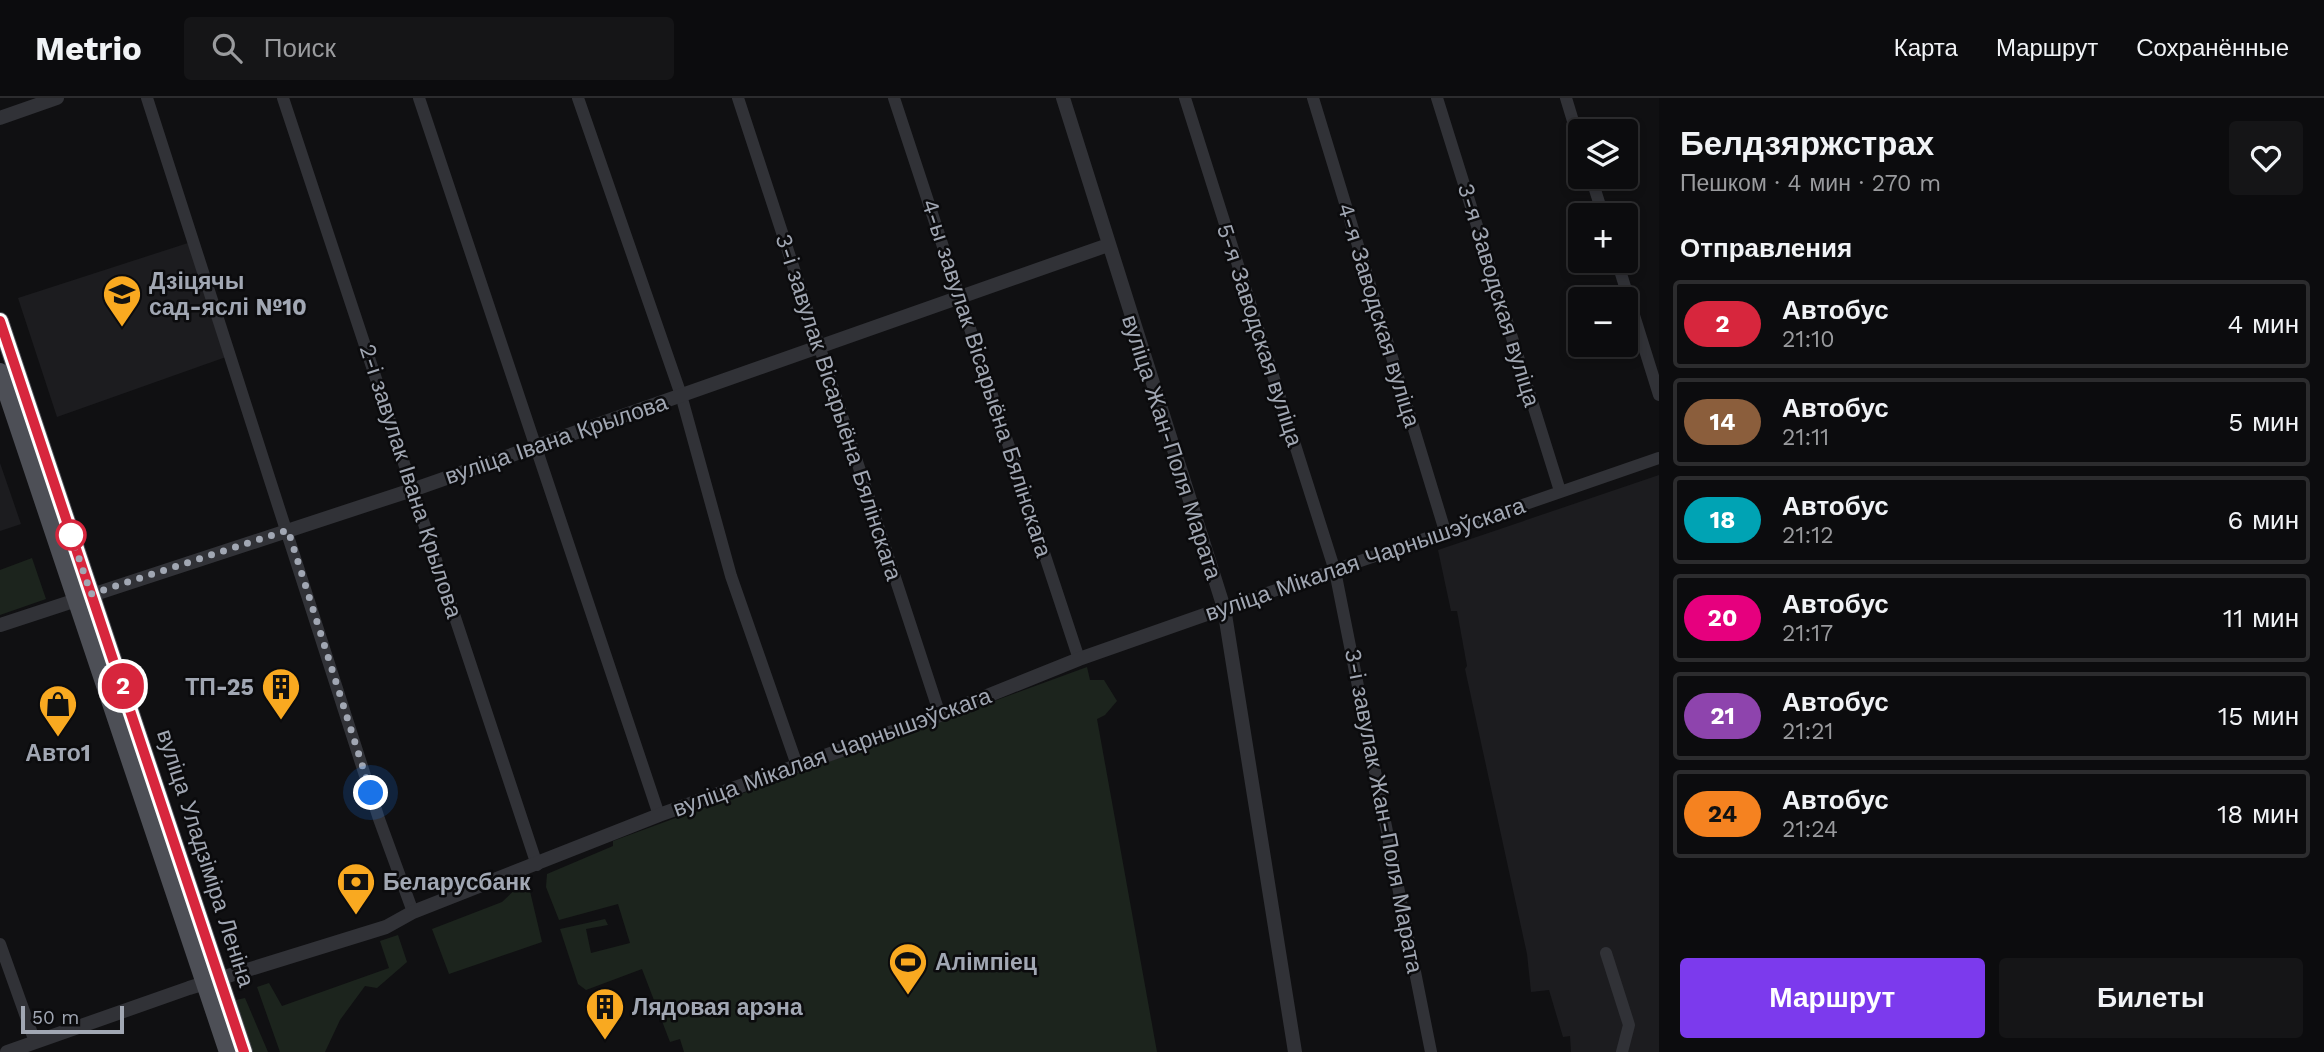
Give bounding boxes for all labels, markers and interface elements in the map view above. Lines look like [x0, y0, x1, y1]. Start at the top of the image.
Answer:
search box [184, 17, 674, 80]
text: Metrio [35, 29, 142, 68]
icon: search [208, 29, 246, 67]
text: Поиск [264, 33, 336, 63]
text: Карта [1894, 34, 1958, 62]
text: Маршрут [1996, 34, 2098, 62]
text: Сохранённые [2136, 34, 2289, 62]
map controls [1568, 119, 1638, 357]
button: layers [1568, 119, 1638, 189]
button: heart [2229, 121, 2303, 195]
text: Белдзяржстрах [1680, 124, 1934, 163]
text: Пешком · 4 мин · 270 m [1680, 170, 1941, 197]
street label: 3-я Заводская вуліца [1452, 180, 1545, 410]
street label: 4-ы завулак Вісарыёна Бялінскага [916, 196, 1057, 561]
street label: 4-я Заводская вуліца [1332, 200, 1426, 431]
button: + [1568, 203, 1638, 273]
street label: 5-я Заводская вуліца [1211, 221, 1308, 450]
street label: 3-і завулак Вісарыёна Бялінскага [770, 230, 907, 584]
text: Отправления [1680, 233, 1852, 263]
place label: Дзіцячы сад-яслі №10 [149, 268, 307, 321]
school or university icon: Дзіцячы сад-яслі №10 [101, 273, 143, 328]
button: − [1568, 287, 1638, 357]
text: Автобус [1782, 295, 1889, 325]
text: 4 мин [2227, 309, 2299, 339]
text: 2 [1715, 310, 1730, 338]
street label: вуліца Жан-Поля Марата [1116, 311, 1227, 583]
text: 21:10 [1782, 326, 1834, 353]
street label: 2-і завулак Івана Крылова [353, 341, 468, 622]
street label: вуліца Івана Крылова [441, 389, 671, 490]
text: Автобус [1782, 393, 1889, 423]
text: 5 мин [2228, 407, 2299, 437]
text: 14 [1710, 408, 1735, 436]
text: 21:11 [1782, 424, 1829, 451]
text: Автобус [1782, 491, 1889, 521]
street label: вуліца Мікалая Чарнышэўскага [1202, 492, 1529, 627]
text: 6 мин [2228, 505, 2299, 535]
text: 18 [1710, 506, 1735, 534]
unlabelled marker [56, 520, 86, 550]
text: 21:12 [1782, 522, 1834, 549]
text: Автобус [1782, 589, 1889, 619]
text: 11 мин [2223, 603, 2299, 633]
text: 20 [1708, 604, 1737, 632]
text: 21:17 [1782, 620, 1833, 647]
street label: 3-і завулак Жан-Поля Марата [1339, 647, 1428, 976]
line badge: 2 [100, 663, 146, 709]
building icon: ТП-25 [260, 666, 302, 721]
text: 2 [116, 672, 130, 700]
place label: ТП-25 [185, 674, 254, 701]
street label: вуліца Мікалая Чарнышэўскага [669, 682, 995, 823]
shop icon: Авто1 [37, 683, 79, 738]
text: Автобус [1782, 687, 1889, 717]
text: 15 мин [2218, 701, 2299, 731]
text: 21 [1710, 702, 1735, 730]
text: 21:21 [1782, 718, 1834, 745]
street label: вуліца Уладзіміра Леніна [151, 726, 260, 990]
place label: Авто1 [25, 740, 91, 767]
your location [353, 775, 388, 810]
text: Автобус [1782, 785, 1889, 815]
text: 18 мин [2217, 799, 2299, 829]
text: 24 [1708, 800, 1737, 828]
text: 21:24 [1782, 816, 1838, 843]
bank icon: Беларусбанк [335, 861, 377, 916]
place label: Беларусбанк [383, 869, 531, 896]
sports icon: Алімпіец [887, 941, 929, 996]
place label: Алімпіец [935, 949, 1037, 976]
button: Маршрут [1680, 958, 1985, 1038]
button: Билеты [1999, 958, 2303, 1038]
building icon: Лядовая арэна [584, 986, 626, 1041]
place label: Лядовая арэна [632, 994, 803, 1021]
scale bar [21, 1003, 124, 1035]
text: 50 m [32, 1006, 79, 1029]

